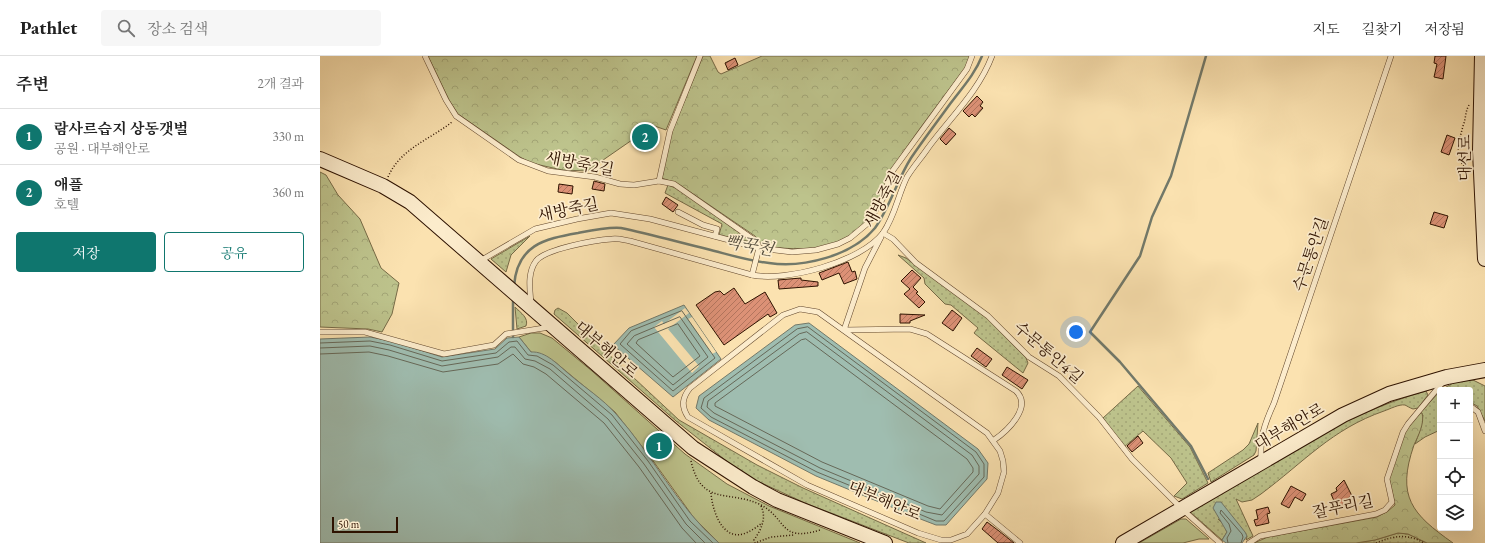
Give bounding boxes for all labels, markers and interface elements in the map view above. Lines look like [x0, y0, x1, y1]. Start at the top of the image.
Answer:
search box [101, 10, 381, 46]
text: Pathlet [20, 15, 77, 40]
icon: search [115, 17, 137, 39]
text: 장소 검색 [147, 19, 208, 38]
text: 지도 [1313, 20, 1340, 38]
text: 길찾기 [1362, 20, 1402, 38]
text: 저장됨 [1424, 20, 1465, 38]
text: 주변 [16, 73, 49, 95]
text: 2개 결과 [257, 75, 304, 92]
text: 람사르습지 상동갯벌 [54, 119, 188, 138]
pin: 2 [632, 122, 658, 152]
text: 1 [26, 128, 32, 145]
text: 330 m [273, 128, 304, 145]
street label: 대선로 [1454, 134, 1475, 181]
text: 공원 · 대부해안로 [54, 140, 150, 157]
street label: 새방죽2길 [544, 147, 616, 180]
street label: 새방죽길 [859, 167, 906, 231]
text: 애플 [54, 175, 83, 194]
text: 2 [26, 184, 32, 201]
text: 360 m [273, 184, 304, 201]
street label: 새방죽길 [536, 193, 601, 226]
text: 호텔 [54, 196, 79, 213]
street label: 수문통안길 [1288, 214, 1333, 294]
water label: 뻑꾹천 [723, 230, 777, 261]
button: 저장 [16, 232, 156, 272]
button: 공유 [164, 232, 304, 272]
street label: 대부해안로 [571, 316, 643, 383]
street label: 수문통안4길 [1010, 317, 1088, 388]
your location [1066, 322, 1086, 342]
map controls [1437, 387, 1473, 531]
button: + [1437, 387, 1473, 423]
street label: 대부해안로 [1251, 398, 1328, 455]
button: − [1437, 423, 1473, 459]
pin: 1 [646, 431, 672, 461]
button: locate [1437, 459, 1473, 495]
street label: 대부해안로 [845, 476, 925, 525]
street label: 잘푸리길 [1311, 490, 1376, 523]
button: layers [1437, 495, 1473, 531]
scale bar [332, 515, 398, 534]
text: 50 m [338, 517, 359, 531]

